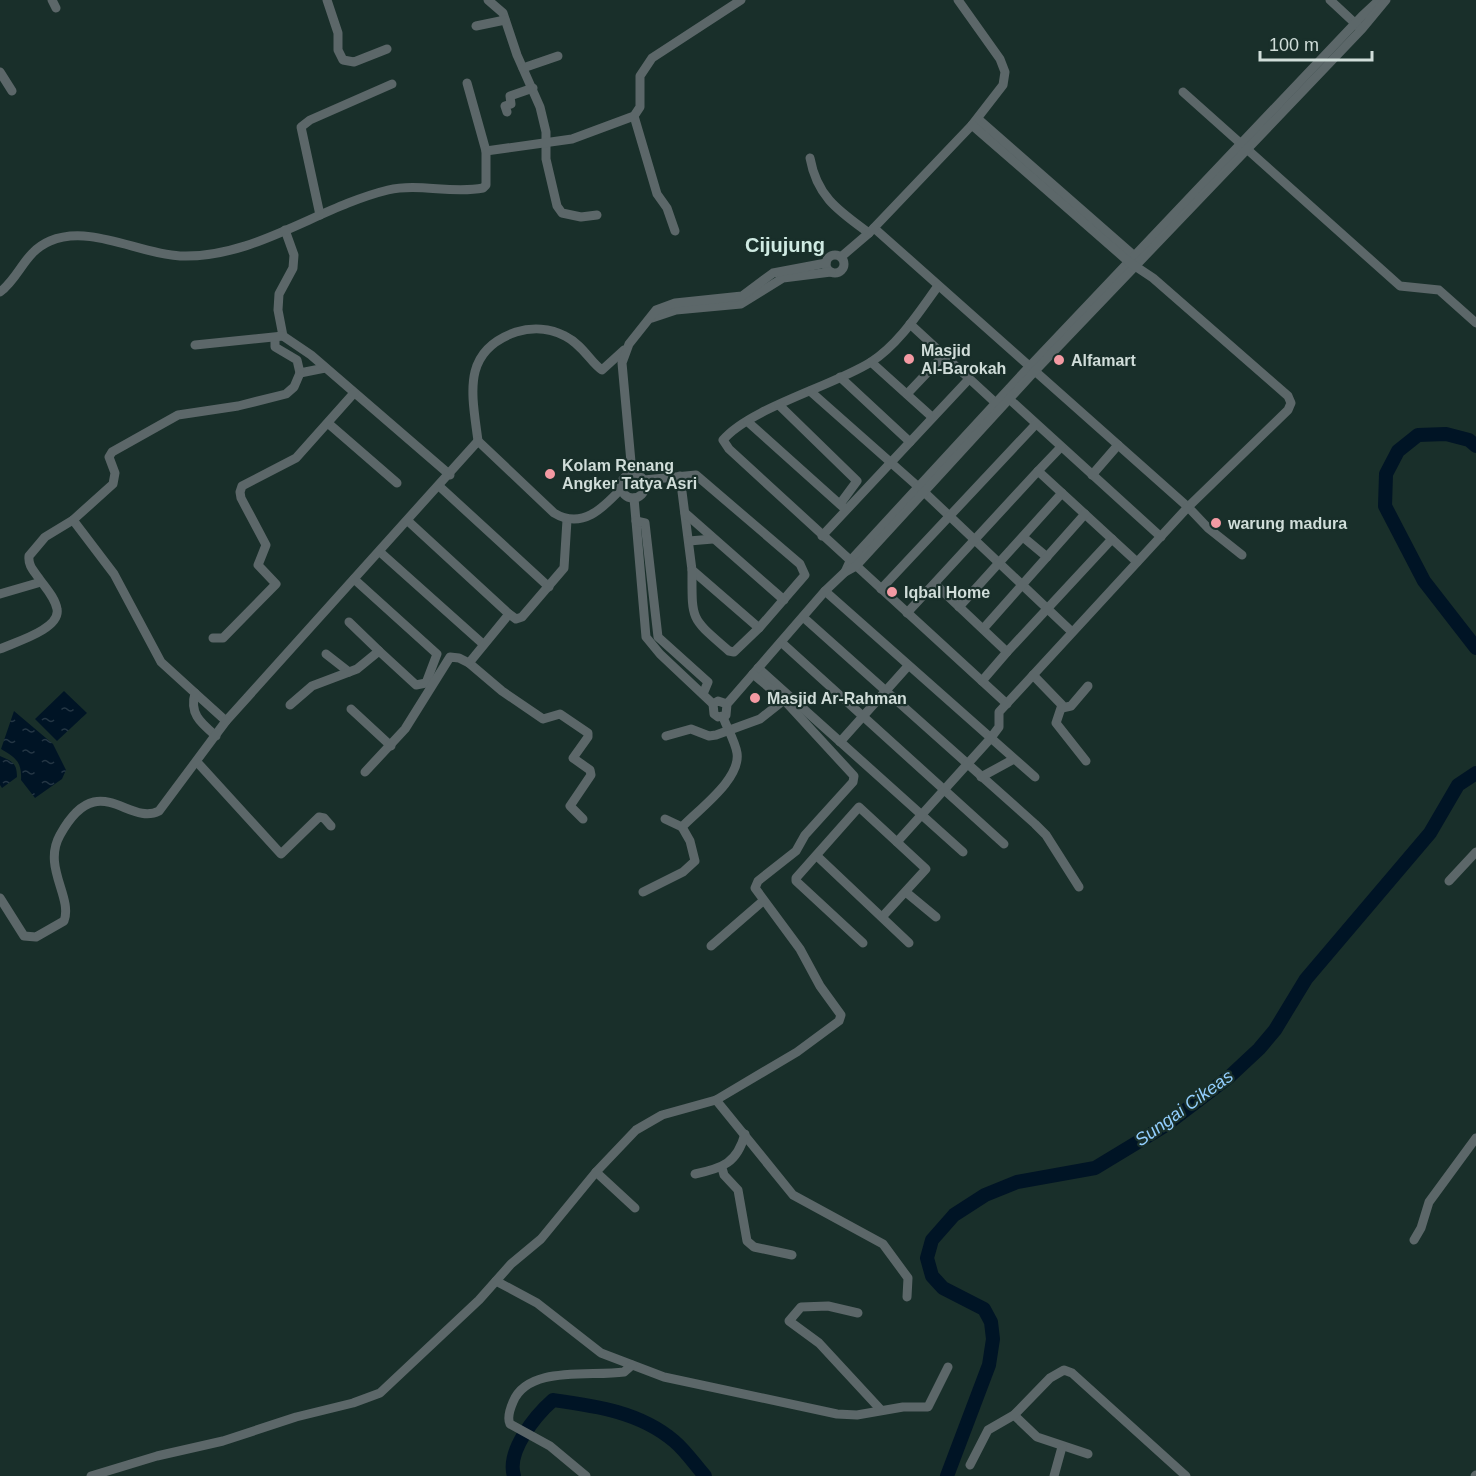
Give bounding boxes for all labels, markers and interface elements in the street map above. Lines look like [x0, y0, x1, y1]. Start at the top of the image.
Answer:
scale bar [1260, 24, 1372, 62]
text: 100 m [1269, 35, 1319, 55]
district label: Cijujung [745, 234, 825, 256]
place label: Masjid Al-Barokah [921, 342, 1006, 377]
marker: Masjid Al-Barokah [902, 352, 916, 366]
place label: Alfamart [1071, 352, 1137, 369]
marker: Alfamart [1052, 353, 1066, 367]
place label: Kolam Renang Angker Tatya Asri [562, 457, 697, 492]
marker: Kolam Renang Angker Tatya Asri [543, 467, 557, 481]
place label: warung madura [1227, 515, 1347, 532]
marker: warung madura [1209, 516, 1223, 530]
place label: Iqbal Home [904, 584, 990, 601]
marker: Iqbal Home [885, 585, 899, 599]
place label: Masjid Ar-Rahman [767, 690, 907, 707]
marker: Masjid Ar-Rahman [748, 691, 762, 705]
water label: Sungai Cikeas [1131, 1066, 1237, 1150]

